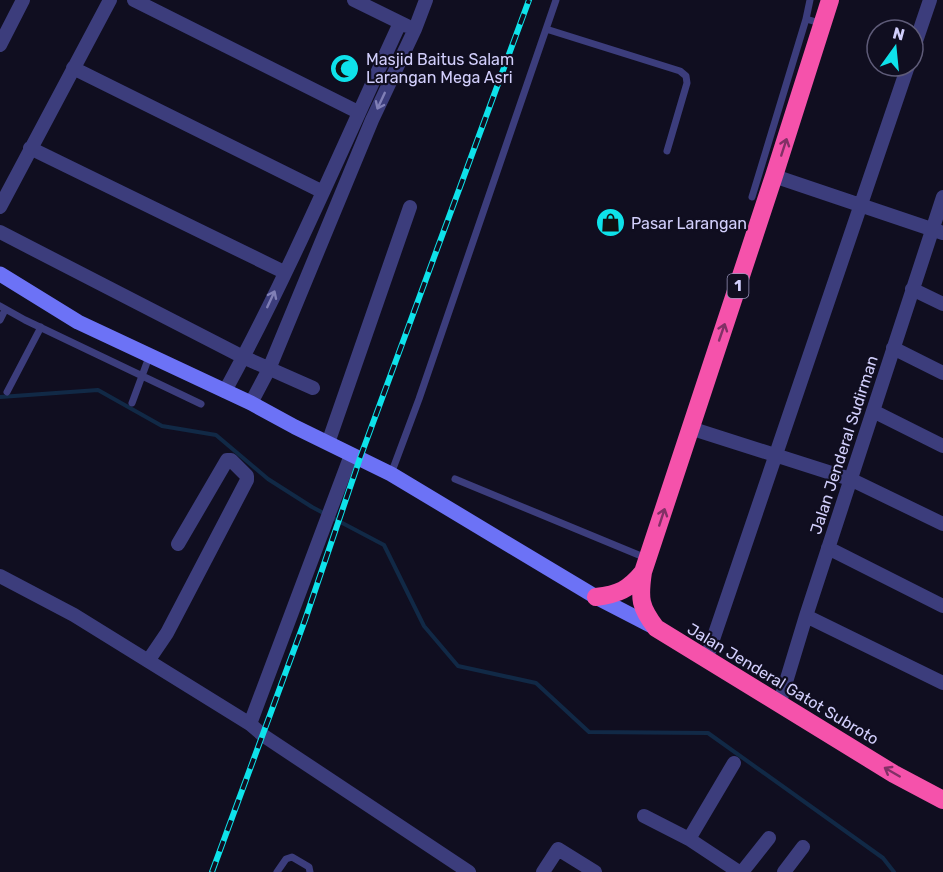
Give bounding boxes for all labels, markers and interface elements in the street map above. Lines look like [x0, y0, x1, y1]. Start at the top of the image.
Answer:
north arrow [865, 18, 925, 78]
text: N [891, 23, 907, 45]
place label: Masjid Baitus Salam Larangan Mega Asri [366, 50, 514, 87]
mosque icon: Masjid Baitus Salam Larangan Mega Asri [329, 52, 361, 84]
one-way arrow [375, 92, 387, 110]
one-way arrow [779, 137, 790, 156]
shop icon: Pasar Larangan [594, 207, 626, 239]
place label: Pasar Larangan [631, 214, 747, 233]
road number: 1 [728, 274, 748, 298]
one-way arrow [265, 291, 277, 309]
one-way arrow [718, 323, 729, 342]
street label: Jalan Jenderal Sudirman [806, 353, 882, 537]
one-way arrow [657, 508, 668, 527]
street label: Jalan Jenderal Gatot Subroto [684, 619, 882, 749]
one-way arrow [884, 766, 901, 778]

